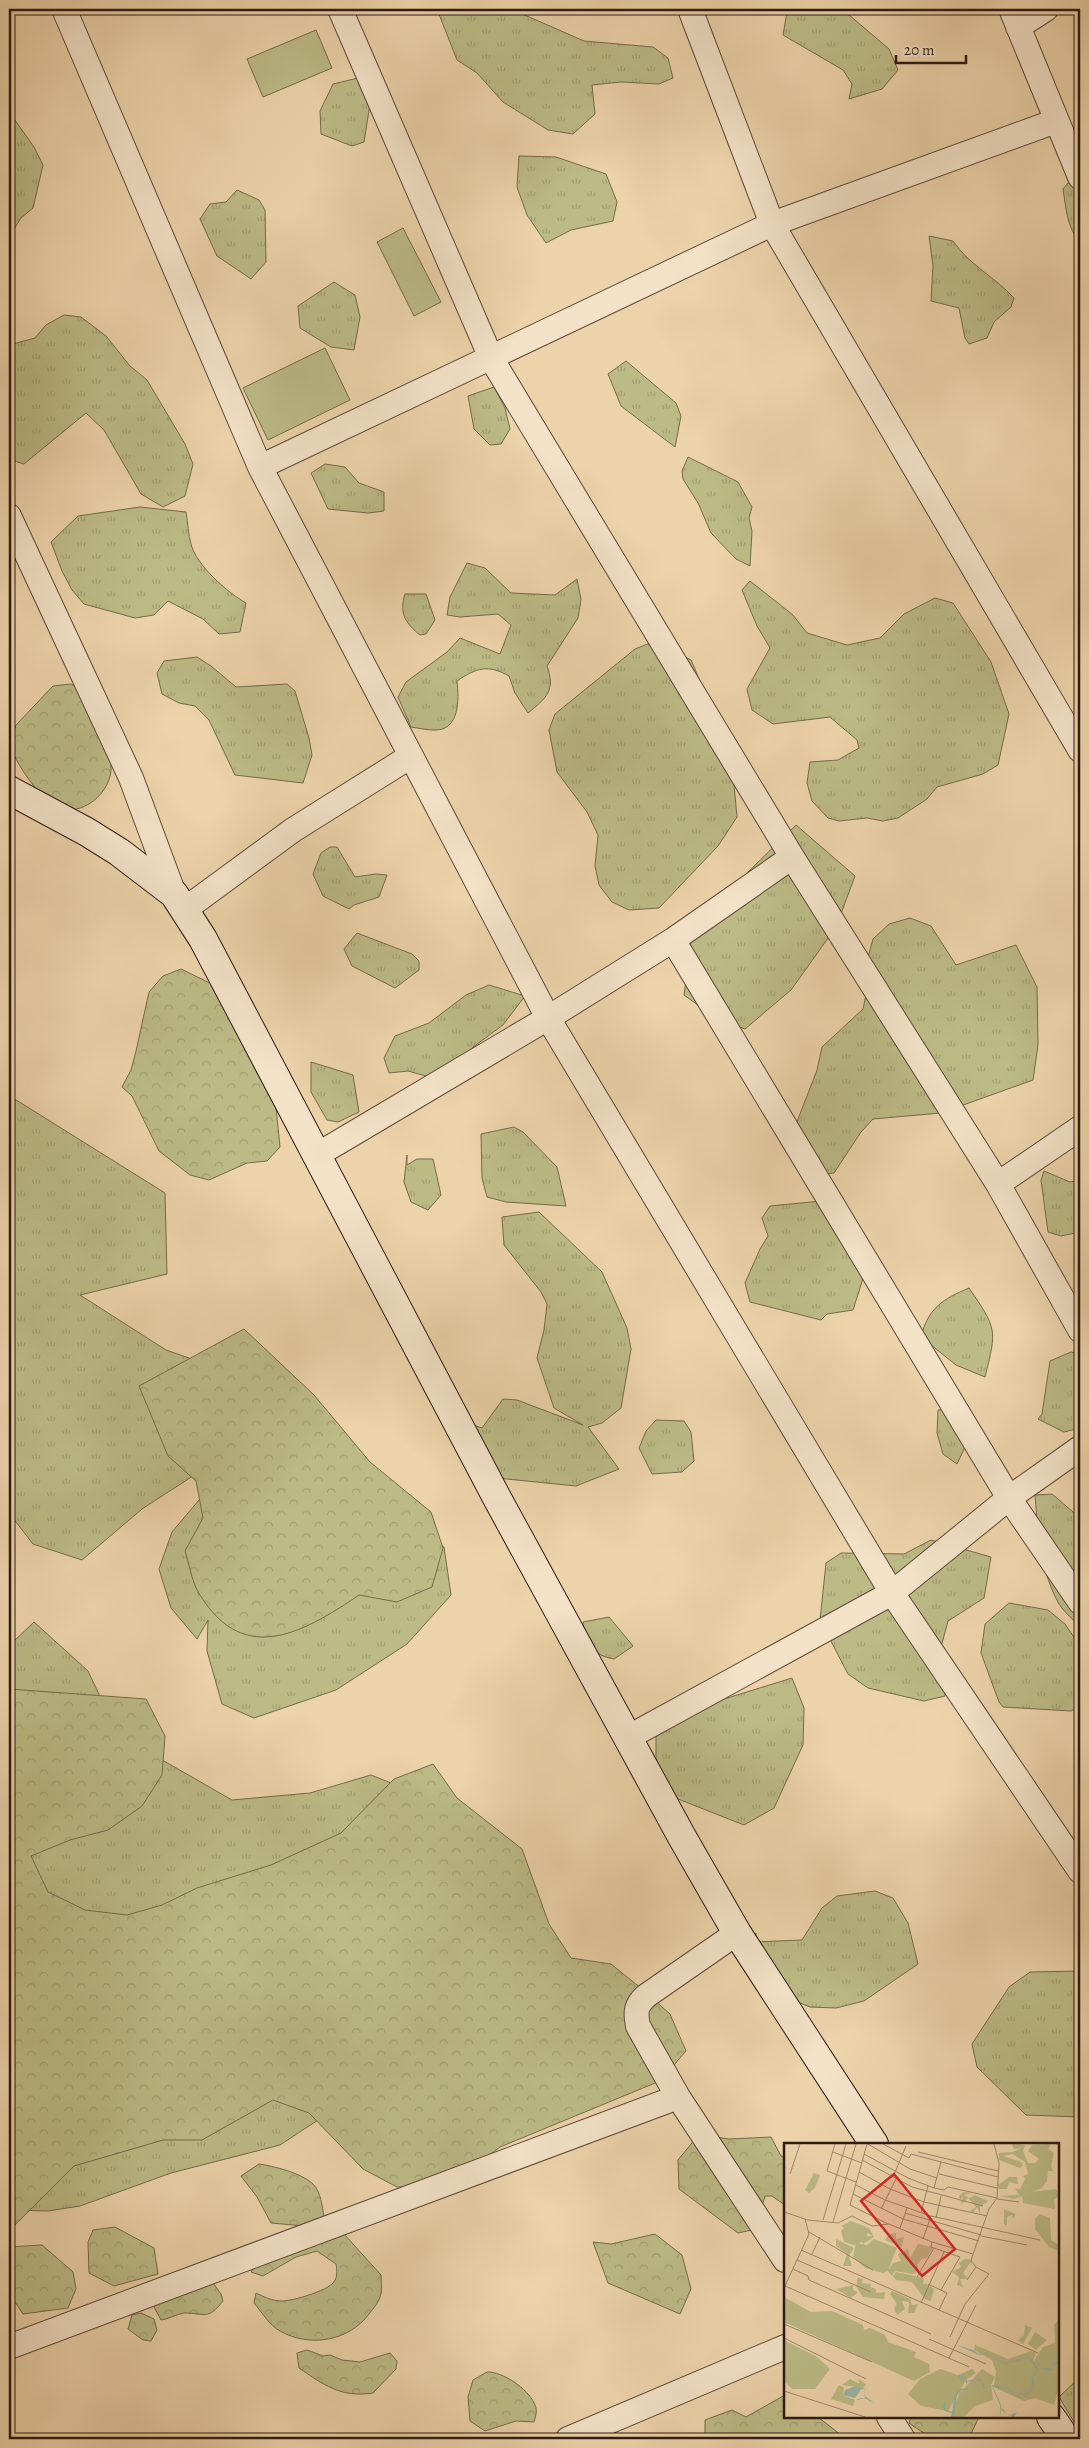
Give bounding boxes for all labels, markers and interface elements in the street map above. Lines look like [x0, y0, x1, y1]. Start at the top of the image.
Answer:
scale bar [896, 32, 966, 64]
text: 20 m [904, 40, 935, 60]
inset map [784, 2143, 1059, 2418]

